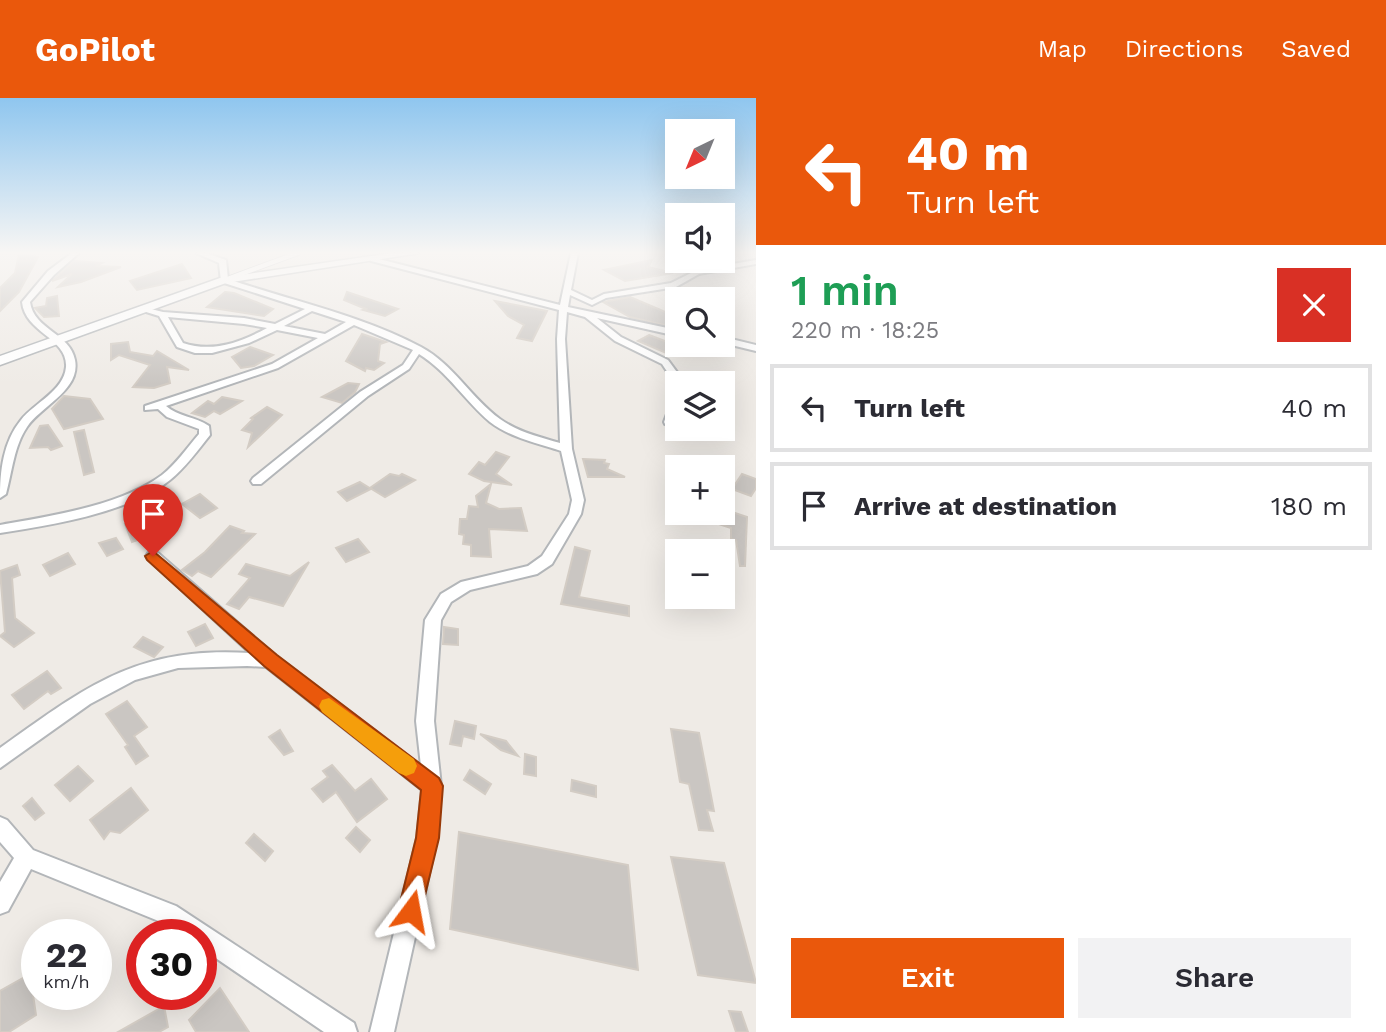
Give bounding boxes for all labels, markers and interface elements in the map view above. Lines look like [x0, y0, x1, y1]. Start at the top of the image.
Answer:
text: GoPilot [35, 30, 155, 69]
text: Map [1038, 35, 1087, 63]
text: Directions [1125, 35, 1243, 63]
text: Saved [1281, 35, 1351, 63]
north arrow [665, 119, 735, 189]
map controls [665, 119, 735, 609]
text: 40 m [906, 124, 1029, 182]
icon: left [791, 126, 882, 217]
text: Turn left [906, 183, 1039, 221]
button: sound [665, 203, 735, 273]
text: 1 min [791, 266, 899, 315]
button: close [1277, 268, 1351, 342]
button: search [665, 287, 735, 357]
text: 220 m · 18:25 [791, 317, 939, 344]
button: layers [665, 371, 735, 441]
icon: left [795, 389, 833, 427]
text: Turn left [854, 393, 965, 423]
text: 40 m [1281, 393, 1347, 423]
button: + [665, 455, 735, 525]
pin [123, 484, 183, 556]
icon: arrive [795, 487, 833, 525]
text: Arrive at destination [854, 491, 1117, 521]
text: 180 m [1271, 491, 1347, 521]
icon: arrive [134, 495, 172, 533]
button: − [665, 539, 735, 609]
position arrow [374, 874, 448, 948]
speed limit sign: 30 [126, 919, 217, 1010]
text: 22 [46, 934, 87, 976]
button: Exit [791, 938, 1064, 1018]
button: Share [1078, 938, 1351, 1018]
text: km/h [43, 971, 90, 992]

